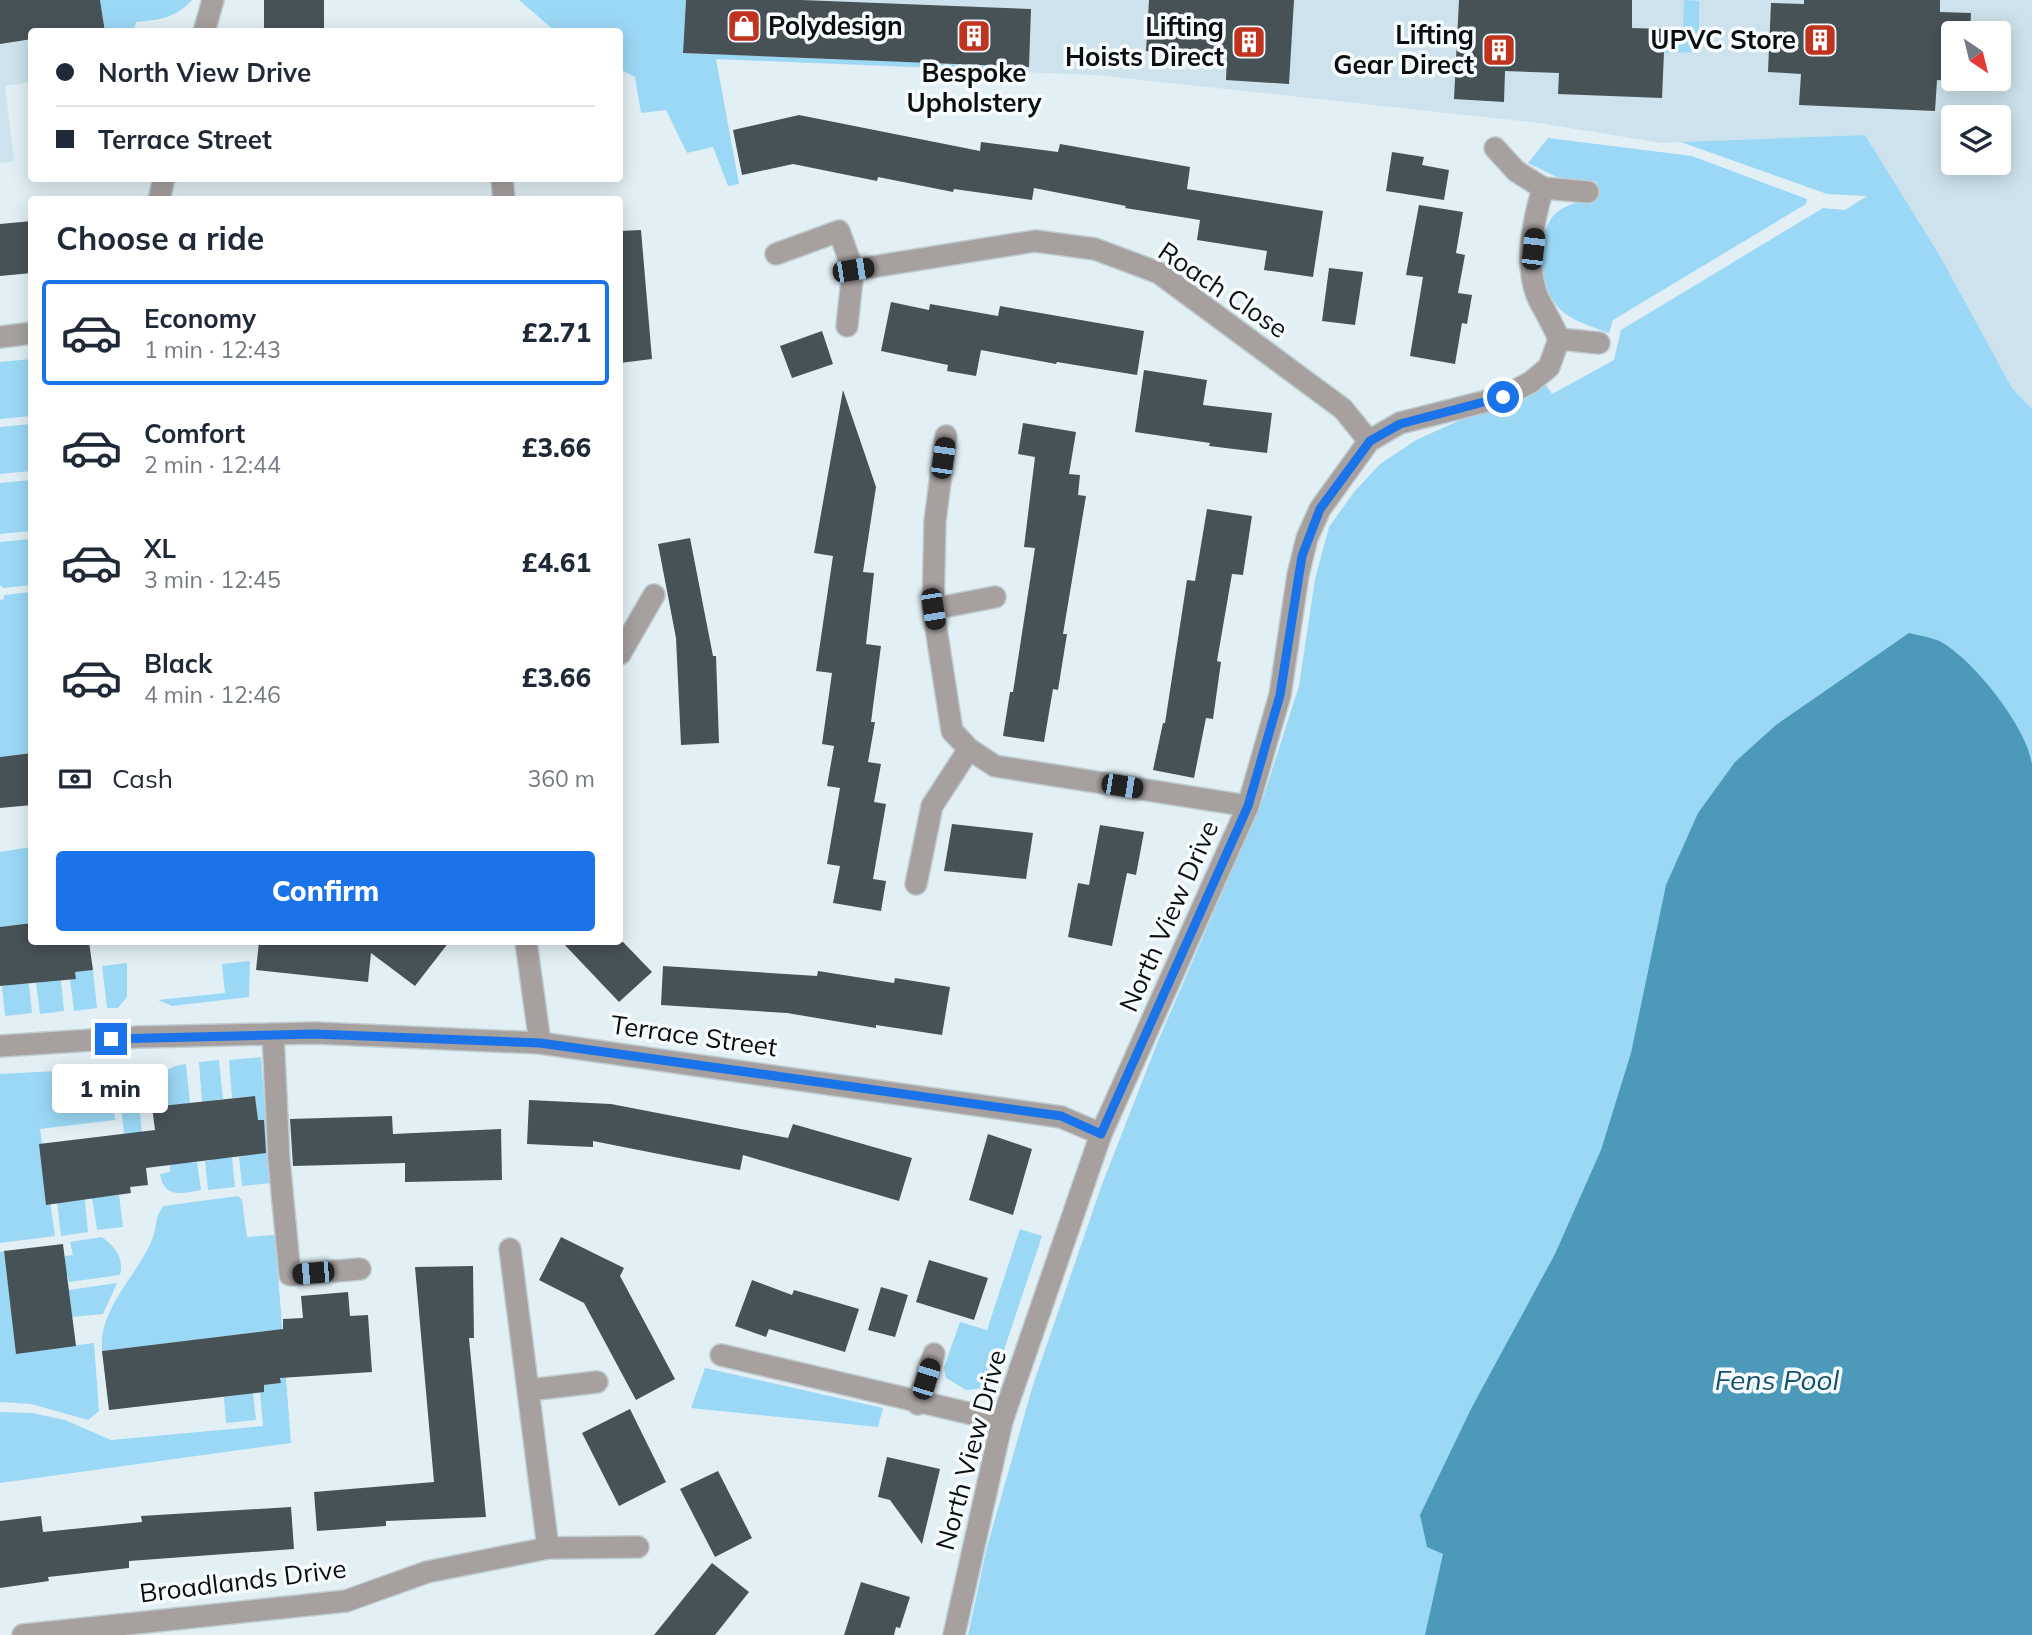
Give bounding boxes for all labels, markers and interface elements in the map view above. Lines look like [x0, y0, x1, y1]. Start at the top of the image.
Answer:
shop icon: Polydesign [725, 7, 763, 45]
place label: Polydesign [768, 9, 903, 42]
place label: Lifting Hoists Direct [1065, 10, 1224, 73]
building icon: Bespoke Upholstery [955, 17, 993, 55]
place label: Lifting Gear Direct [1333, 18, 1474, 81]
building icon: UPVC Store [1801, 21, 1839, 59]
north arrow [1941, 21, 2011, 91]
map controls [1941, 21, 2011, 175]
building icon: Lifting Hoists Direct [1230, 23, 1268, 61]
place label: UPVC Store [1650, 23, 1796, 56]
building icon: Lifting Gear Direct [1480, 31, 1518, 69]
text: North View Drive [98, 56, 311, 89]
place label: Bespoke Upholstery [906, 56, 1042, 119]
button: layers [1941, 105, 2011, 175]
text: Terrace Street [98, 123, 272, 156]
text: Choose a ride [56, 218, 264, 258]
car [1521, 227, 1546, 271]
street label: Roach Close [1152, 234, 1294, 345]
car [831, 256, 876, 284]
icon: car [60, 301, 123, 364]
text: Economy [144, 302, 256, 335]
text: £2.71 [522, 316, 591, 349]
text: 1 min · 12:43 [144, 335, 281, 364]
route start [1487, 381, 1519, 413]
icon: car [60, 416, 123, 479]
text: Comfort [144, 417, 245, 450]
text: £3.66 [522, 431, 591, 464]
car [930, 436, 957, 480]
text: 2 min · 12:44 [144, 450, 281, 479]
icon: car [60, 531, 123, 594]
text: XL [144, 532, 176, 565]
text: £4.61 [522, 546, 591, 579]
text: 3 min · 12:45 [144, 565, 281, 594]
car [920, 587, 947, 631]
icon: car [60, 646, 123, 709]
text: Black [144, 647, 212, 680]
text: £3.66 [522, 661, 591, 694]
text: 4 min · 12:46 [144, 680, 281, 709]
icon: cash [56, 760, 94, 798]
text: Cash [112, 762, 173, 795]
text: 360 m [527, 764, 595, 793]
car [1100, 772, 1145, 800]
street label: North View Drive [1112, 815, 1226, 1017]
button: Confirm [56, 851, 595, 931]
street label: Terrace Street [609, 1007, 779, 1064]
route end [95, 1023, 127, 1055]
callout: 1 min [53, 1064, 169, 1112]
text: 1 min [79, 1074, 141, 1103]
car [292, 1261, 335, 1285]
street label: North View Drive [928, 1346, 1013, 1554]
car [910, 1356, 943, 1402]
water label: Fens Pool [1715, 1362, 1839, 1397]
street label: Broadlands Drive [138, 1551, 348, 1610]

